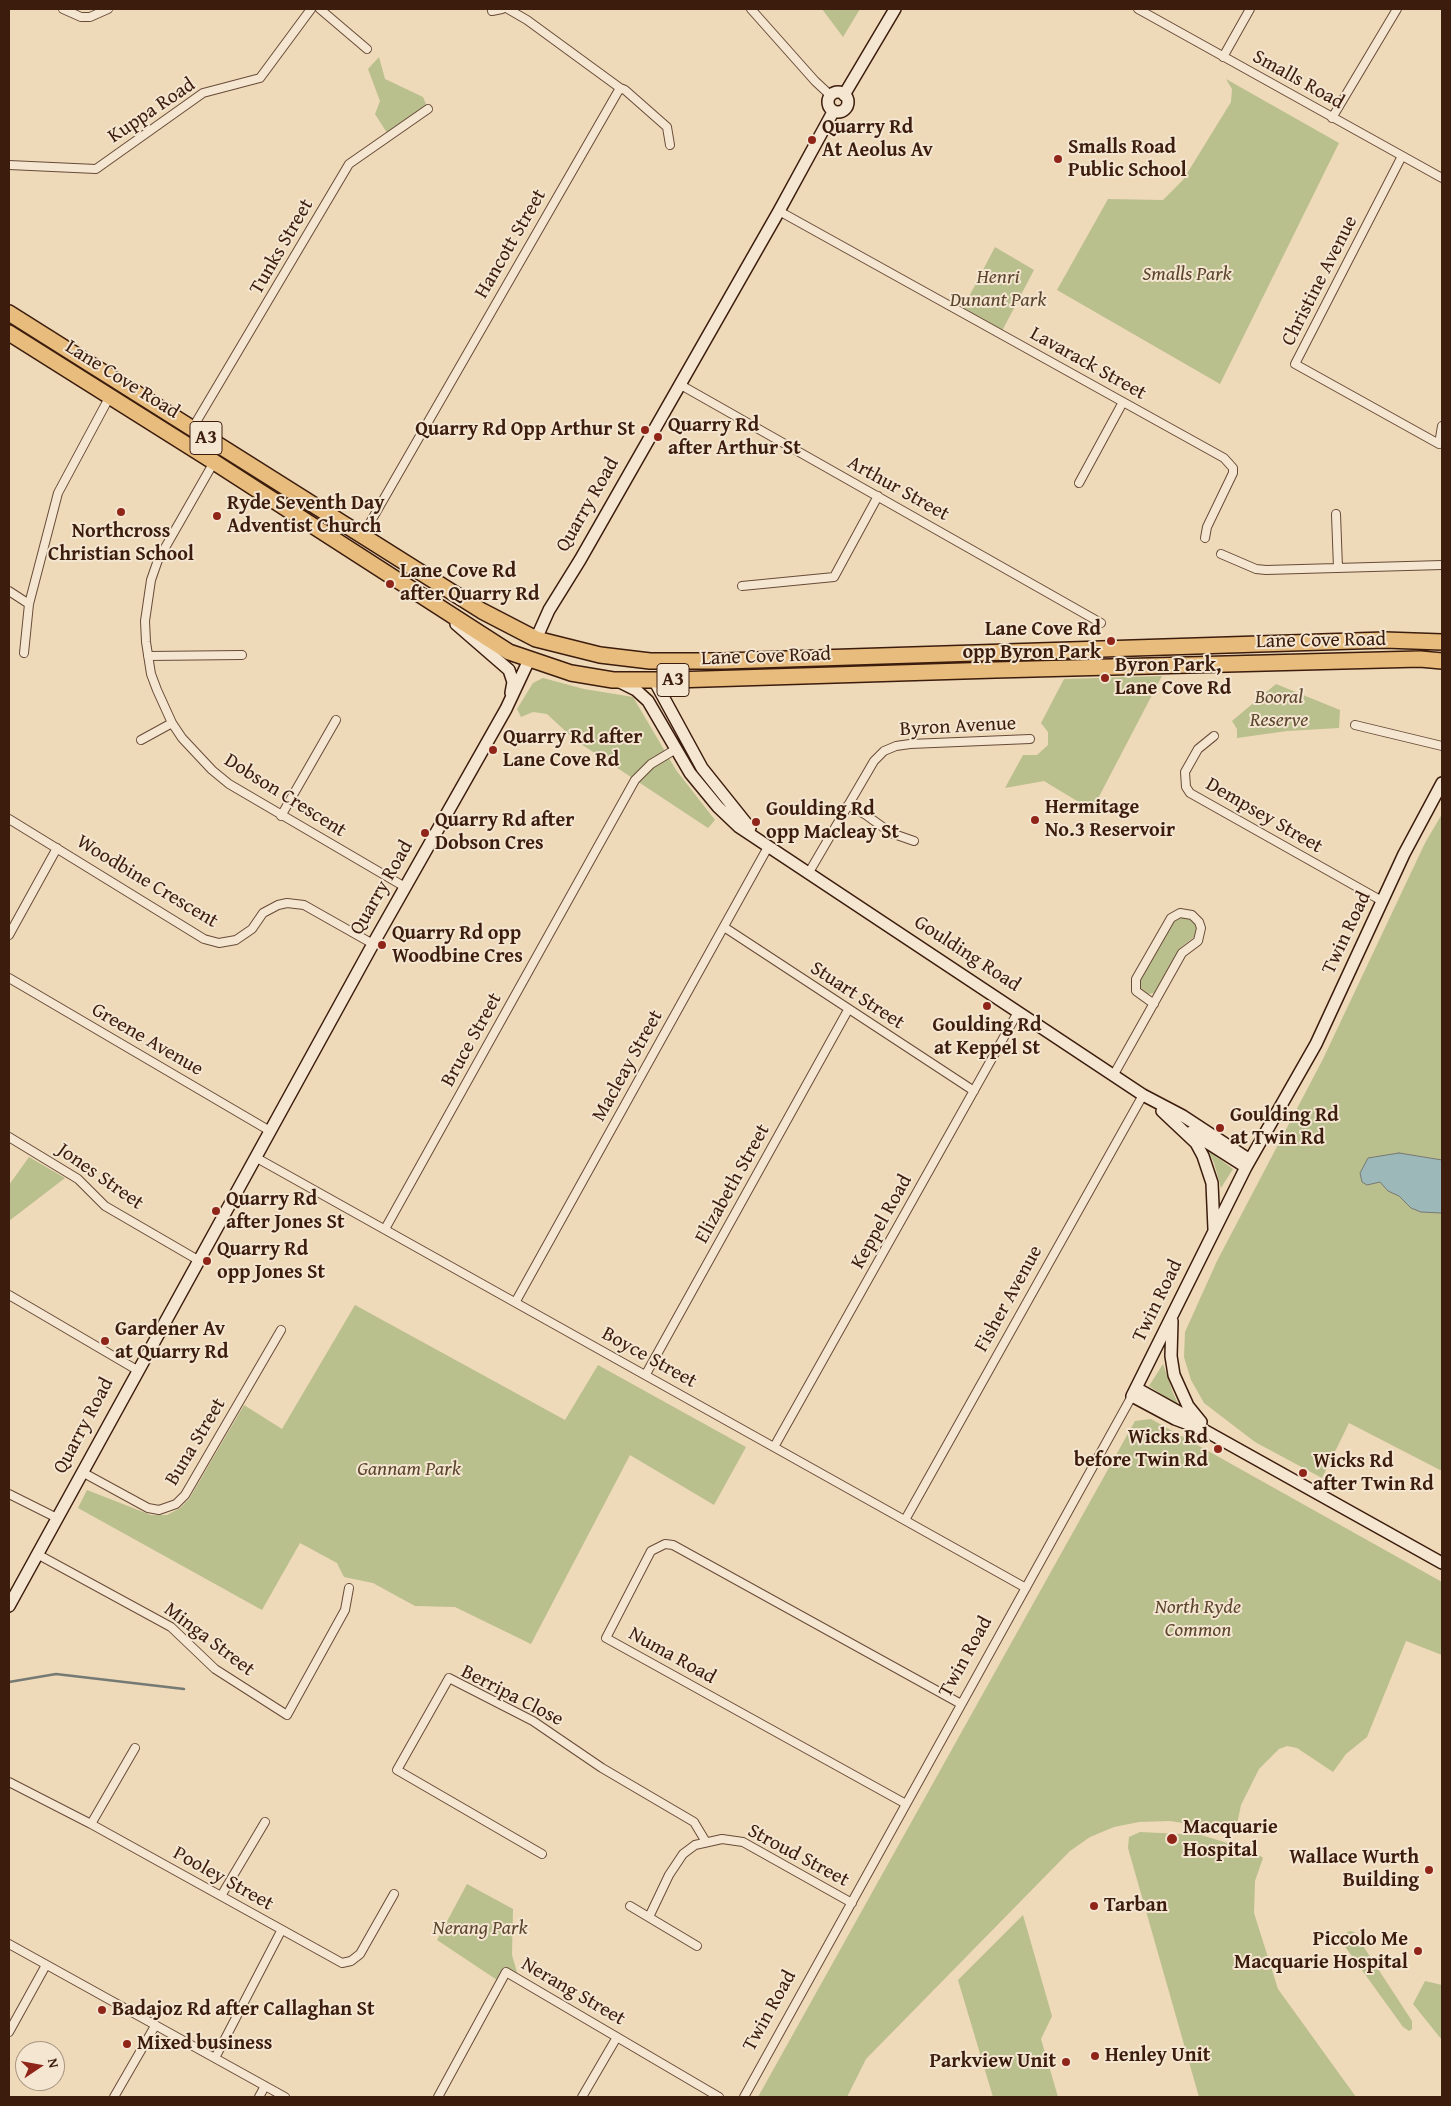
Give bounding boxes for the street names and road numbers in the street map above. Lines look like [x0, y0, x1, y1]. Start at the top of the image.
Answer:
street label: Smalls Road [1248, 45, 1348, 115]
street label: Kuppa Road [104, 73, 200, 149]
street label: Hancott Street [470, 185, 552, 303]
street label: Tunks Street [245, 195, 319, 299]
street label: Christine Avenue [1277, 212, 1363, 350]
street label: Lavarack Street [1026, 322, 1150, 406]
street label: Lane Cove Road [61, 335, 183, 425]
road number: A3 [190, 422, 222, 454]
street label: Arthur Street [843, 451, 953, 527]
street label: Quarry Road [551, 453, 625, 557]
street label: Lane Cove Road [1256, 628, 1386, 654]
street label: Lane Cove Road [701, 643, 831, 671]
road number: A3 [657, 664, 689, 696]
street label: Byron Avenue [899, 712, 1017, 742]
street label: Dobson Crescent [220, 749, 350, 843]
street label: Dempsey Street [1201, 773, 1327, 859]
street label: Woodbine Crescent [72, 830, 222, 934]
street label: Quarry Road [345, 836, 419, 940]
street label: Twin Road [1317, 888, 1377, 978]
street label: Goulding Road [909, 911, 1025, 997]
street label: Stuart Street [805, 957, 909, 1035]
street label: Bruce Street [436, 989, 508, 1091]
street label: Greene Avenue [87, 998, 207, 1082]
street label: Macleay Street [587, 1006, 669, 1126]
street label: Elizabeth Street [690, 1120, 776, 1248]
street label: Jones Street [52, 1138, 148, 1216]
street label: Keppel Road [846, 1171, 918, 1273]
street label: Fisher Avenue [970, 1242, 1048, 1356]
street label: Twin Road [1128, 1256, 1188, 1346]
street label: Boyce Street [597, 1322, 701, 1394]
street label: Quarry Road [49, 1374, 119, 1478]
street label: Buna Street [161, 1394, 231, 1490]
street label: Minga Street [159, 1598, 259, 1682]
street label: Twin Road [934, 1612, 998, 1702]
street label: Numa Road [624, 1622, 720, 1690]
street label: Berripa Close [457, 1660, 567, 1732]
street label: Stroud Street [743, 1819, 853, 1893]
street label: Pooley Street [169, 1842, 277, 1916]
street label: Nerang Street [517, 1953, 629, 2031]
street label: Twin Road [738, 1966, 802, 2056]

